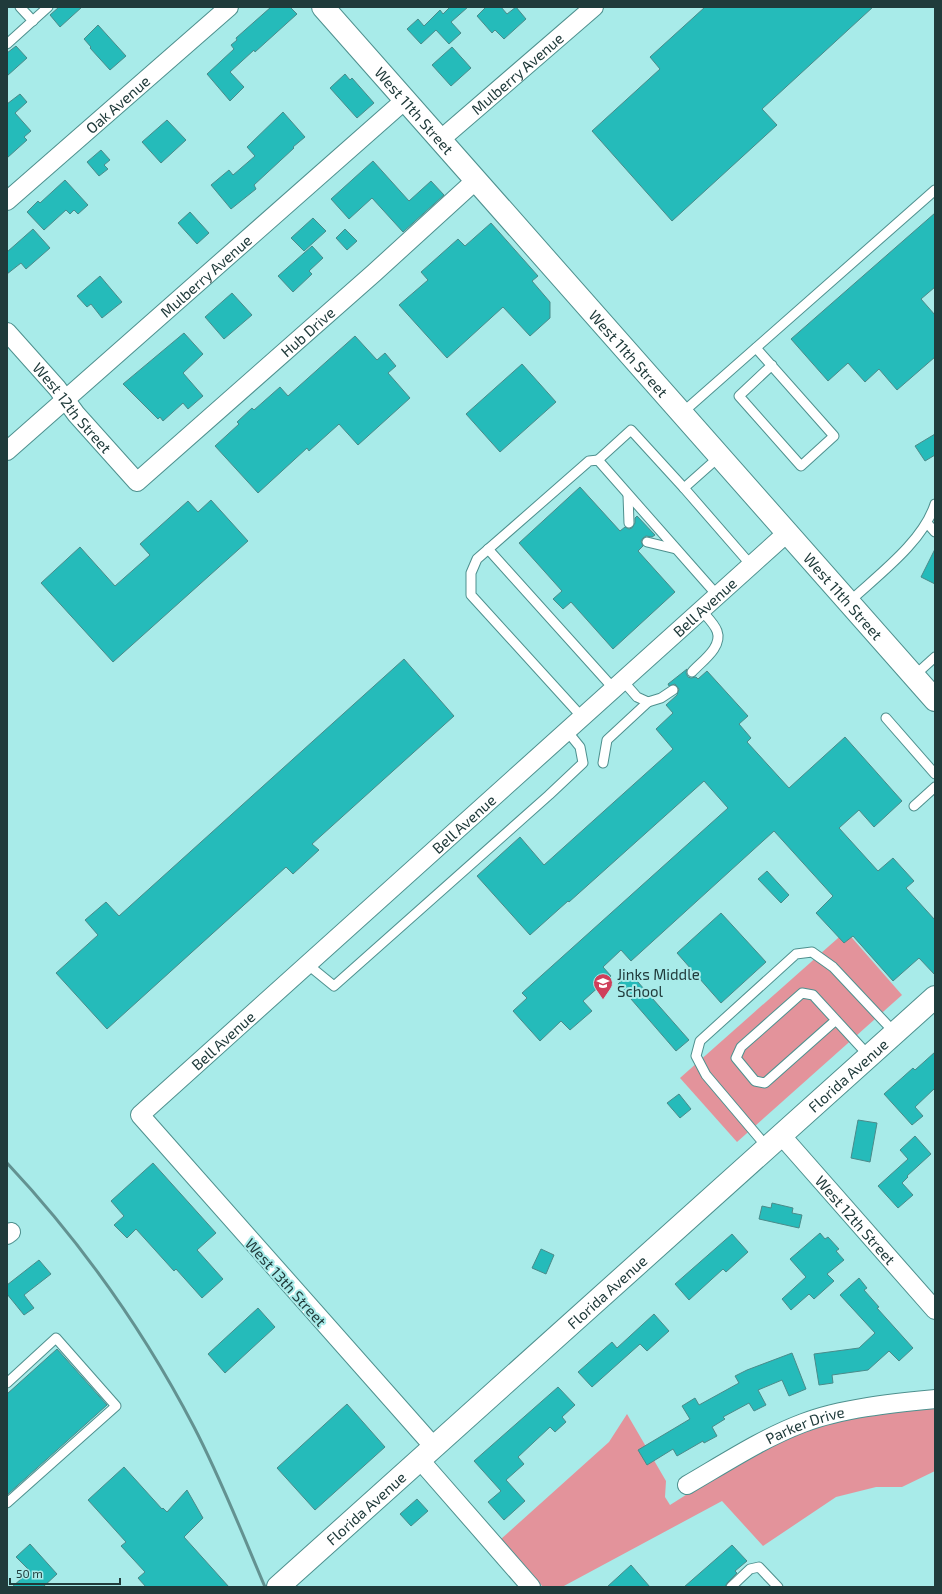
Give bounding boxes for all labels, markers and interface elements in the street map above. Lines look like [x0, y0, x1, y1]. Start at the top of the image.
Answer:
street label: Mulberry Avenue [468, 29, 567, 118]
street label: West 11th Street [371, 63, 458, 158]
street label: Oak Avenue [82, 71, 153, 137]
street label: Mulberry Avenue [156, 231, 255, 321]
street label: Hub Drive [277, 303, 338, 360]
street label: West 11th Street [586, 306, 672, 401]
street label: West 12th Street [29, 359, 116, 457]
street label: West 11th Street [800, 549, 887, 644]
street label: Bell Avenue [669, 574, 740, 640]
street label: Bell Avenue [428, 791, 499, 857]
place label: Jinks Middle School [617, 965, 700, 1000]
school or university icon: Jinks Middle School [592, 972, 614, 1000]
street label: Bell Avenue [187, 1007, 258, 1074]
street label: Florida Avenue [804, 1035, 892, 1116]
street label: West 12th Street [812, 1172, 900, 1268]
street label: West 13th Street [242, 1234, 330, 1330]
street label: Florida Avenue [563, 1251, 650, 1332]
street label: Parker Drive [762, 1402, 846, 1448]
street label: Florida Avenue [322, 1468, 409, 1549]
scale bar [10, 1560, 120, 1586]
text: 50 m [16, 1566, 43, 1580]

